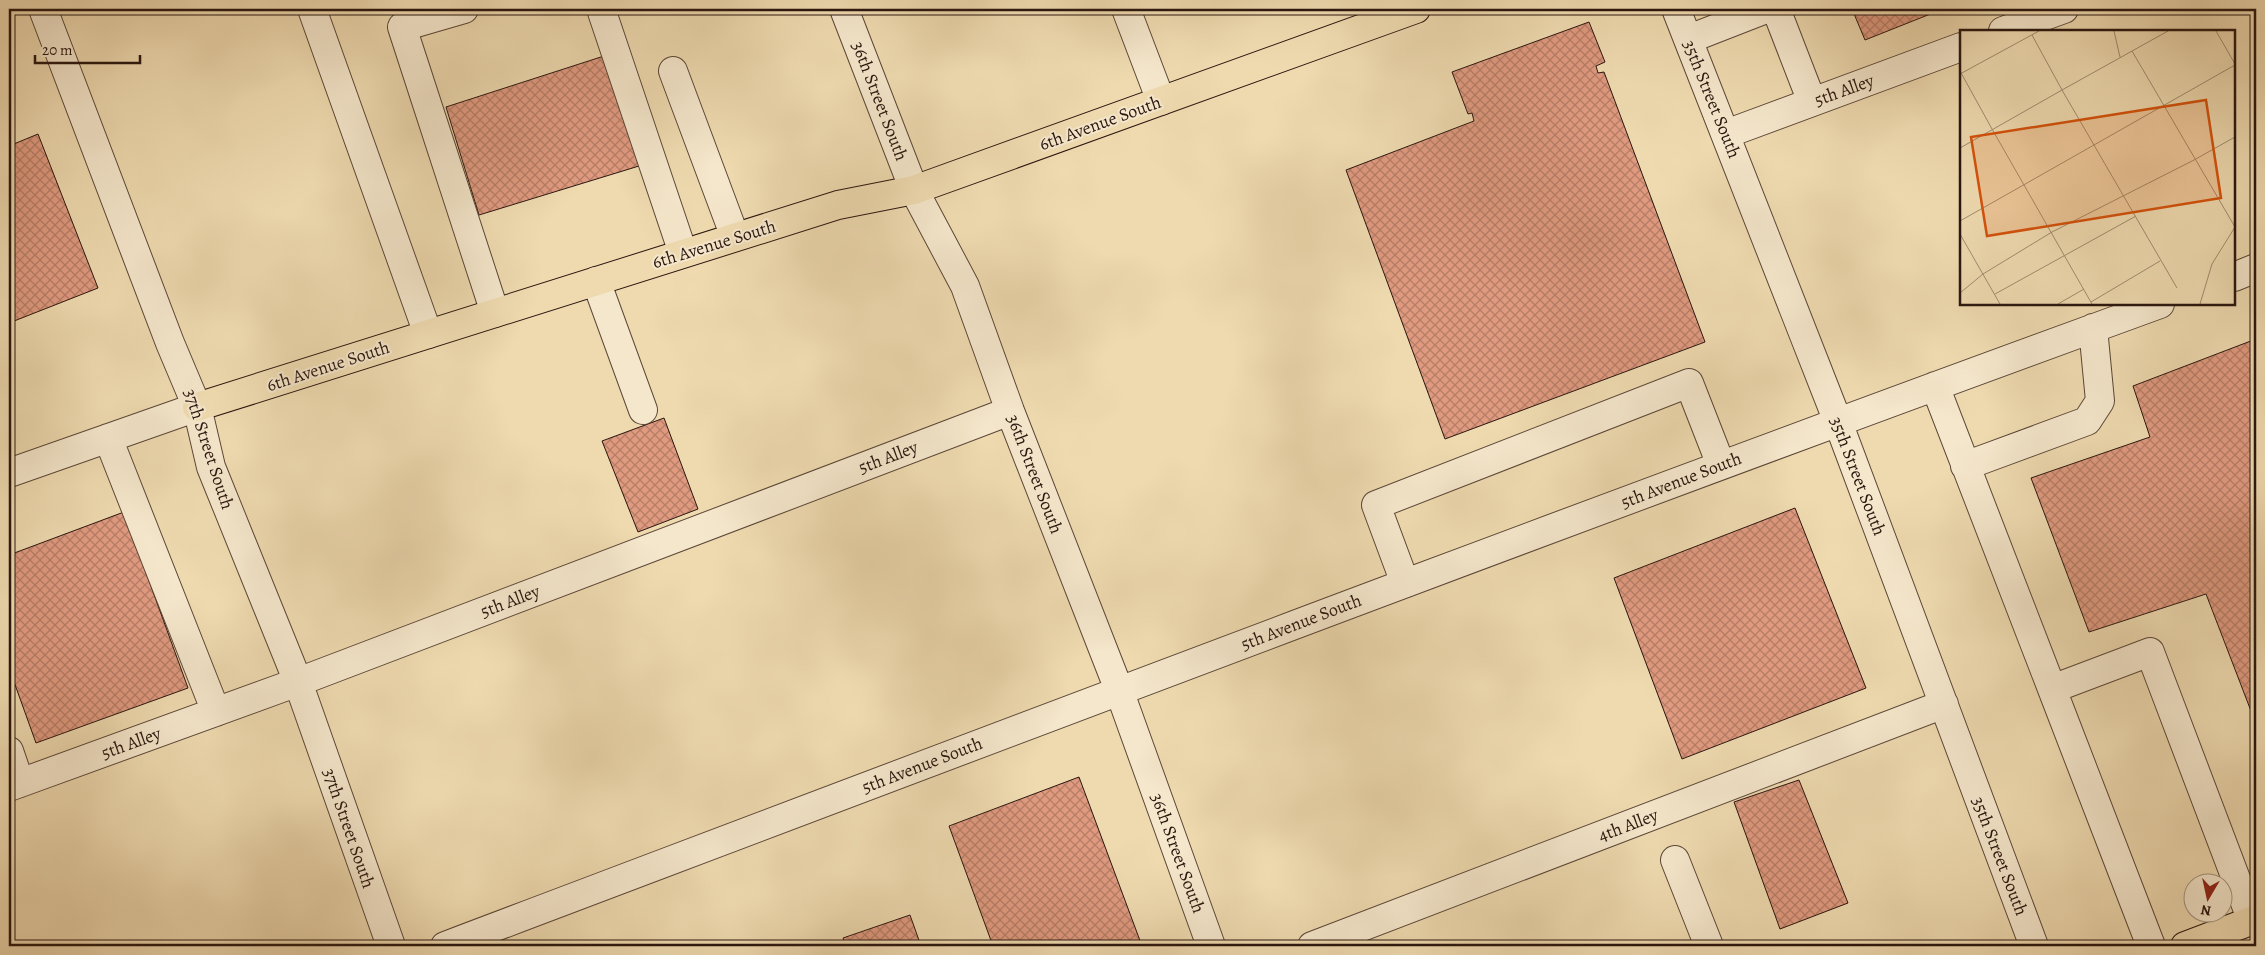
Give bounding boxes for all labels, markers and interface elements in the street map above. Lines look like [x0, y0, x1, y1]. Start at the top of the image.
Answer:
inset map [1960, 30, 2235, 305]
scale bar [35, 32, 140, 64]
street label: 35th Street South [1677, 36, 1747, 162]
street label: 36th Street South [846, 38, 914, 165]
text: 20 m [42, 40, 73, 60]
street label: 5th Alley [1811, 68, 1878, 112]
street label: 6th Avenue South [1036, 90, 1165, 156]
street label: 6th Avenue South [649, 214, 779, 274]
street label: 6th Avenue South [263, 335, 393, 397]
street label: 37th Street South [178, 386, 240, 513]
street label: 36th Street South [1001, 411, 1069, 538]
street label: 35th Street South [1824, 413, 1892, 539]
street label: 5th Alley [855, 434, 922, 479]
street label: 5th Avenue South [1617, 446, 1745, 514]
street label: 5th Alley [477, 578, 544, 623]
street label: 5th Avenue South [1237, 588, 1365, 656]
street label: 5th Alley [98, 721, 165, 765]
street label: 5th Avenue South [858, 731, 986, 799]
street label: 37th Street South [317, 765, 381, 892]
street label: 36th Street South [1145, 790, 1211, 917]
street label: 35th Street South [1966, 793, 2034, 919]
street label: 4th Alley [1595, 802, 1662, 847]
north arrow [2182, 872, 2232, 922]
text: N [2200, 900, 2213, 921]

